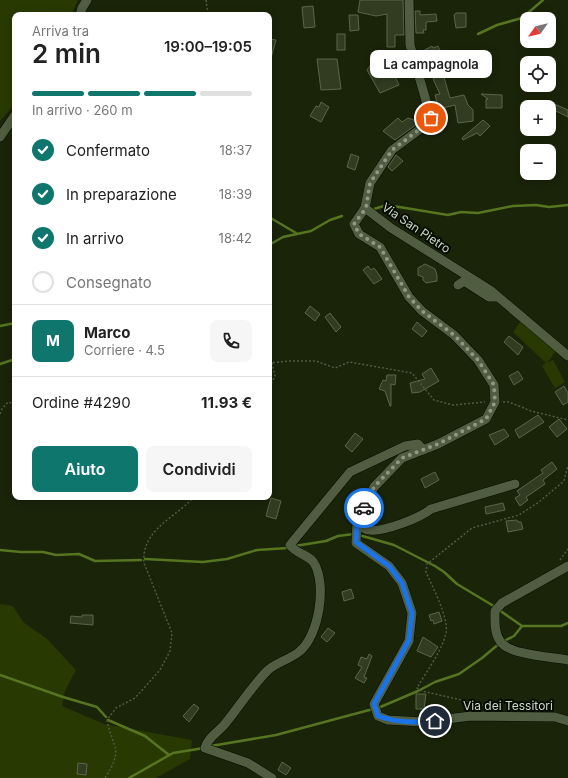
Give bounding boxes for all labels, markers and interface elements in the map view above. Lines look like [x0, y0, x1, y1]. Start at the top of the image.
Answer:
north arrow [520, 12, 556, 48]
map controls [520, 12, 556, 180]
text: Arriva tra [32, 23, 89, 39]
text: 19:00–19:05 [164, 37, 252, 56]
text: 2 min [32, 38, 101, 69]
callout: La campagnola [370, 50, 492, 78]
text: La campagnola [383, 56, 479, 72]
button: locate [520, 56, 556, 92]
button: + [520, 100, 556, 136]
pin [414, 101, 448, 135]
text: In arrivo · 260 m [32, 102, 133, 118]
icon: bag [420, 107, 442, 129]
icon: check [32, 139, 54, 161]
text: Confermato [66, 141, 150, 160]
text: 18:37 [220, 142, 252, 158]
button: − [520, 144, 556, 180]
icon: check [32, 183, 54, 205]
text: In preparazione [66, 185, 177, 204]
text: 18:39 [219, 186, 252, 202]
street label: Via San Pietro [379, 199, 453, 256]
icon: check [32, 227, 54, 249]
text: In arrivo [66, 229, 124, 248]
text: 18:42 [219, 230, 252, 246]
text: Consegnato [66, 273, 152, 292]
button: phone [210, 320, 252, 362]
text: Marco [84, 323, 130, 342]
text: M [46, 331, 60, 350]
text: Corriere · 4.5 [84, 342, 165, 358]
text: Ordine #4290 [32, 393, 131, 412]
text: 11.93 € [201, 393, 252, 412]
button: Aiuto [32, 446, 138, 492]
button: Condividi [146, 446, 252, 492]
courier [344, 488, 384, 528]
icon: car [353, 497, 375, 519]
street label: Via dei Tessitori [463, 698, 553, 713]
pin [418, 704, 452, 738]
icon: home [424, 710, 446, 732]

